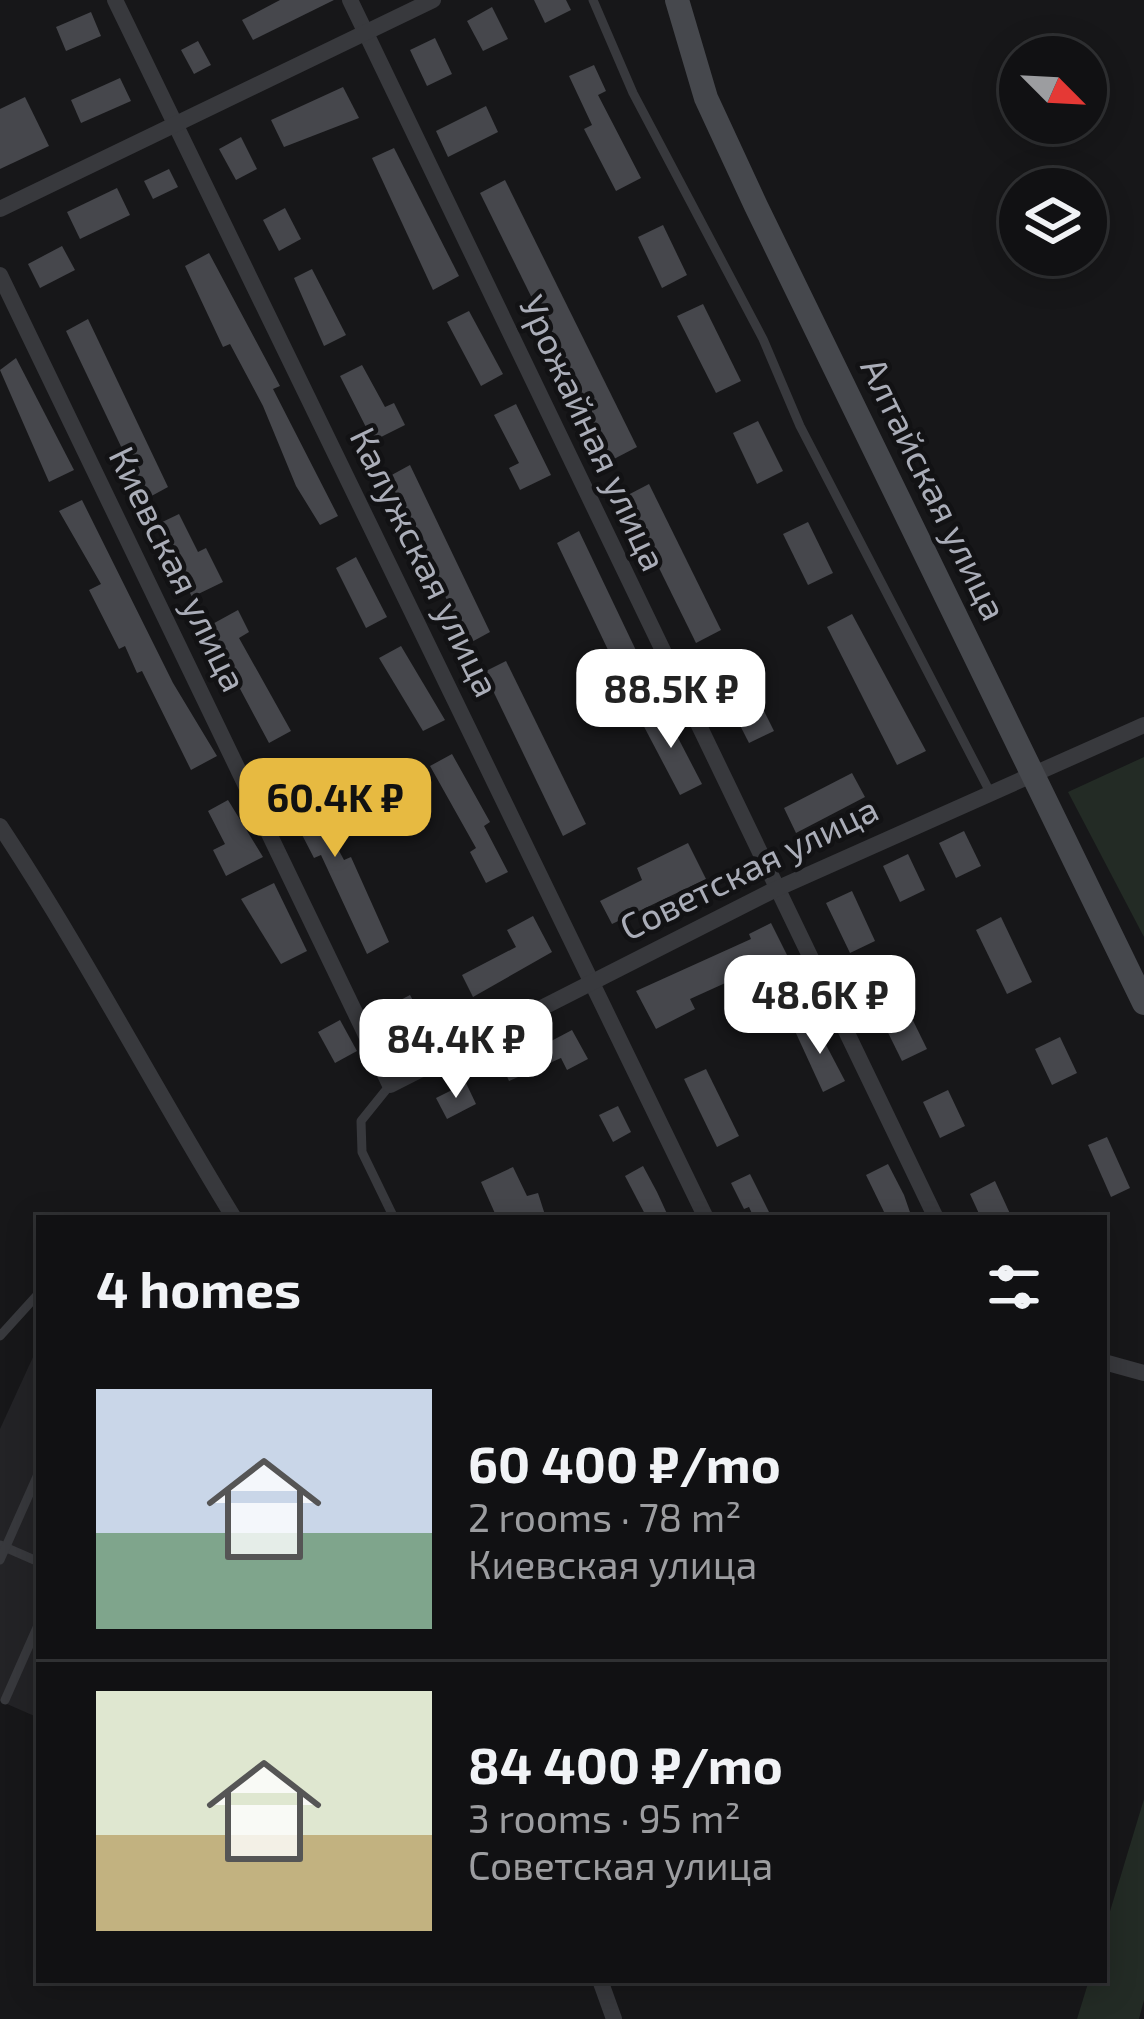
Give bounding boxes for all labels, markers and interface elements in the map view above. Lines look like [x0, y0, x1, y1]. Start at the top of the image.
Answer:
north arrow [999, 36, 1107, 144]
map controls [999, 36, 1107, 276]
button: layers [999, 168, 1107, 276]
street label: Урожайная улица [511, 288, 677, 577]
street label: Алтайская улица [852, 350, 1017, 627]
street label: Калужская улица [342, 420, 510, 703]
street label: Киевская улица [101, 439, 257, 698]
pin: 88.5K ₽ [560, 649, 782, 751]
text: 88.5K ₽ [603, 664, 739, 711]
pin: 60.4K ₽ [224, 758, 446, 860]
text: 60.4K ₽ [266, 773, 404, 820]
street label: Советская улица [612, 786, 885, 949]
pin: 48.6K ₽ [709, 955, 931, 1057]
text: 48.6K ₽ [751, 970, 889, 1017]
pin: 84.4K ₽ [345, 999, 567, 1101]
text: 84.4K ₽ [386, 1014, 526, 1061]
icon: filters [981, 1254, 1047, 1320]
text: 4 homes [96, 1257, 301, 1318]
text: 60 400 ₽/mo [468, 1432, 781, 1493]
icon: home [192, 1437, 336, 1581]
text: 2 rooms · 78 m² [468, 1493, 741, 1540]
text: Киевская улица [468, 1540, 757, 1587]
text: 84 400 ₽/mo [468, 1733, 783, 1794]
icon: home [192, 1739, 336, 1883]
text: 3 rooms · 95 m² [468, 1794, 741, 1841]
text: Советская улица [468, 1841, 773, 1888]

